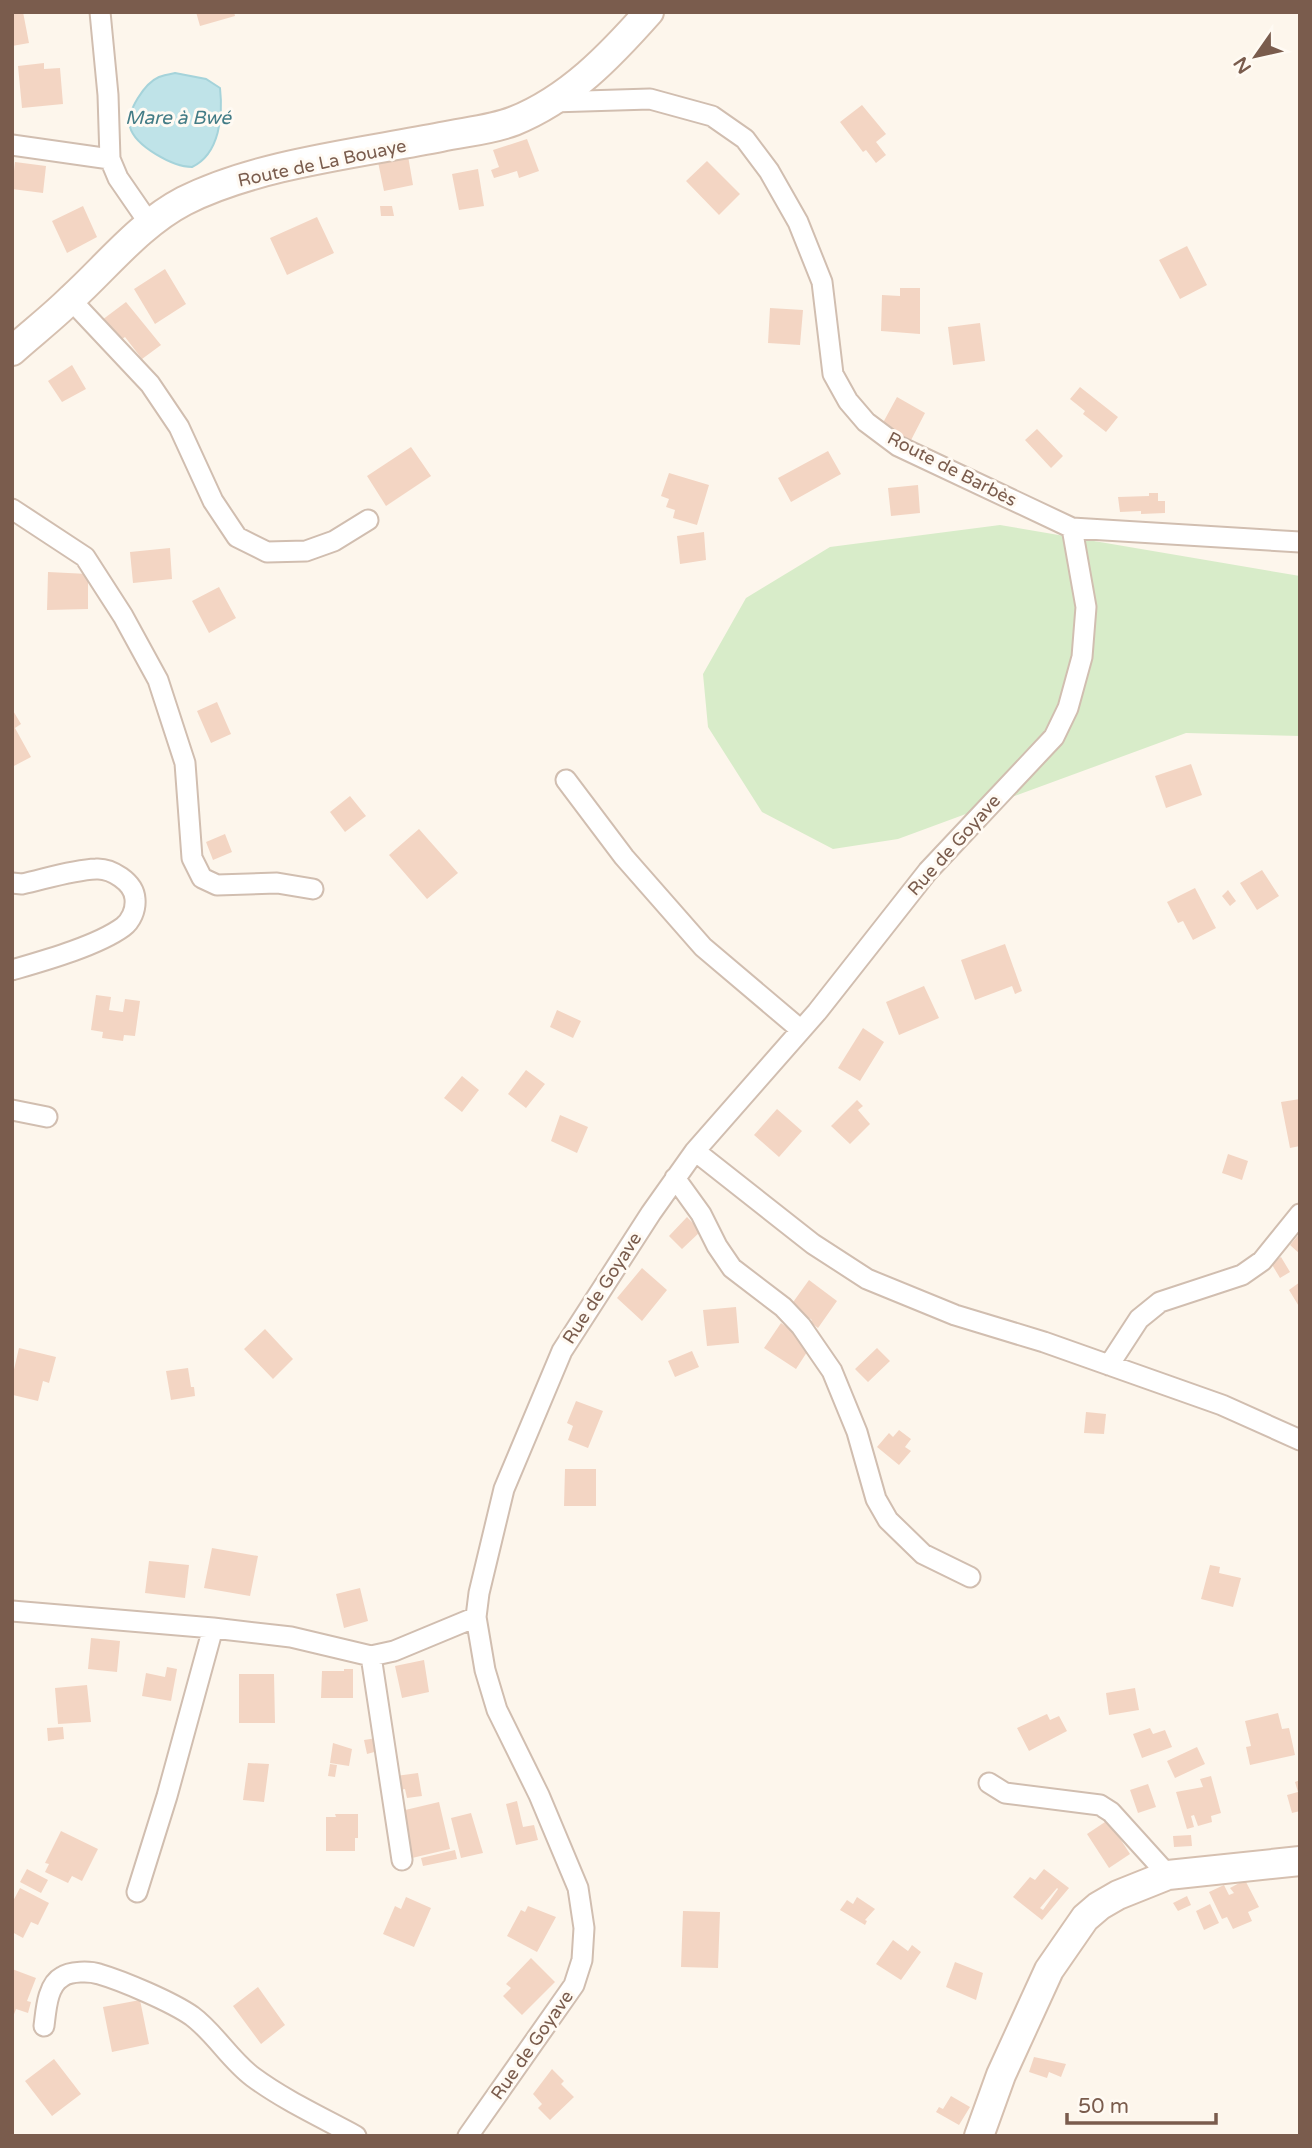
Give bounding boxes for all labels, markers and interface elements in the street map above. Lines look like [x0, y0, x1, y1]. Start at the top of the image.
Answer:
north arrow [1221, 21, 1291, 91]
text: N [1229, 52, 1256, 77]
water label: Mare à Bwé [125, 107, 232, 129]
street label: Route de La Bouaye [236, 134, 408, 192]
street label: Route de Barbès [884, 427, 1020, 511]
street label: Rue de Goyave [903, 790, 1005, 900]
street label: Rue de Goyave [558, 1228, 646, 1348]
street label: Rue de Goyave [486, 1986, 578, 2104]
scale bar [1067, 2082, 1216, 2126]
text: 50 m [1078, 2094, 1129, 2119]

